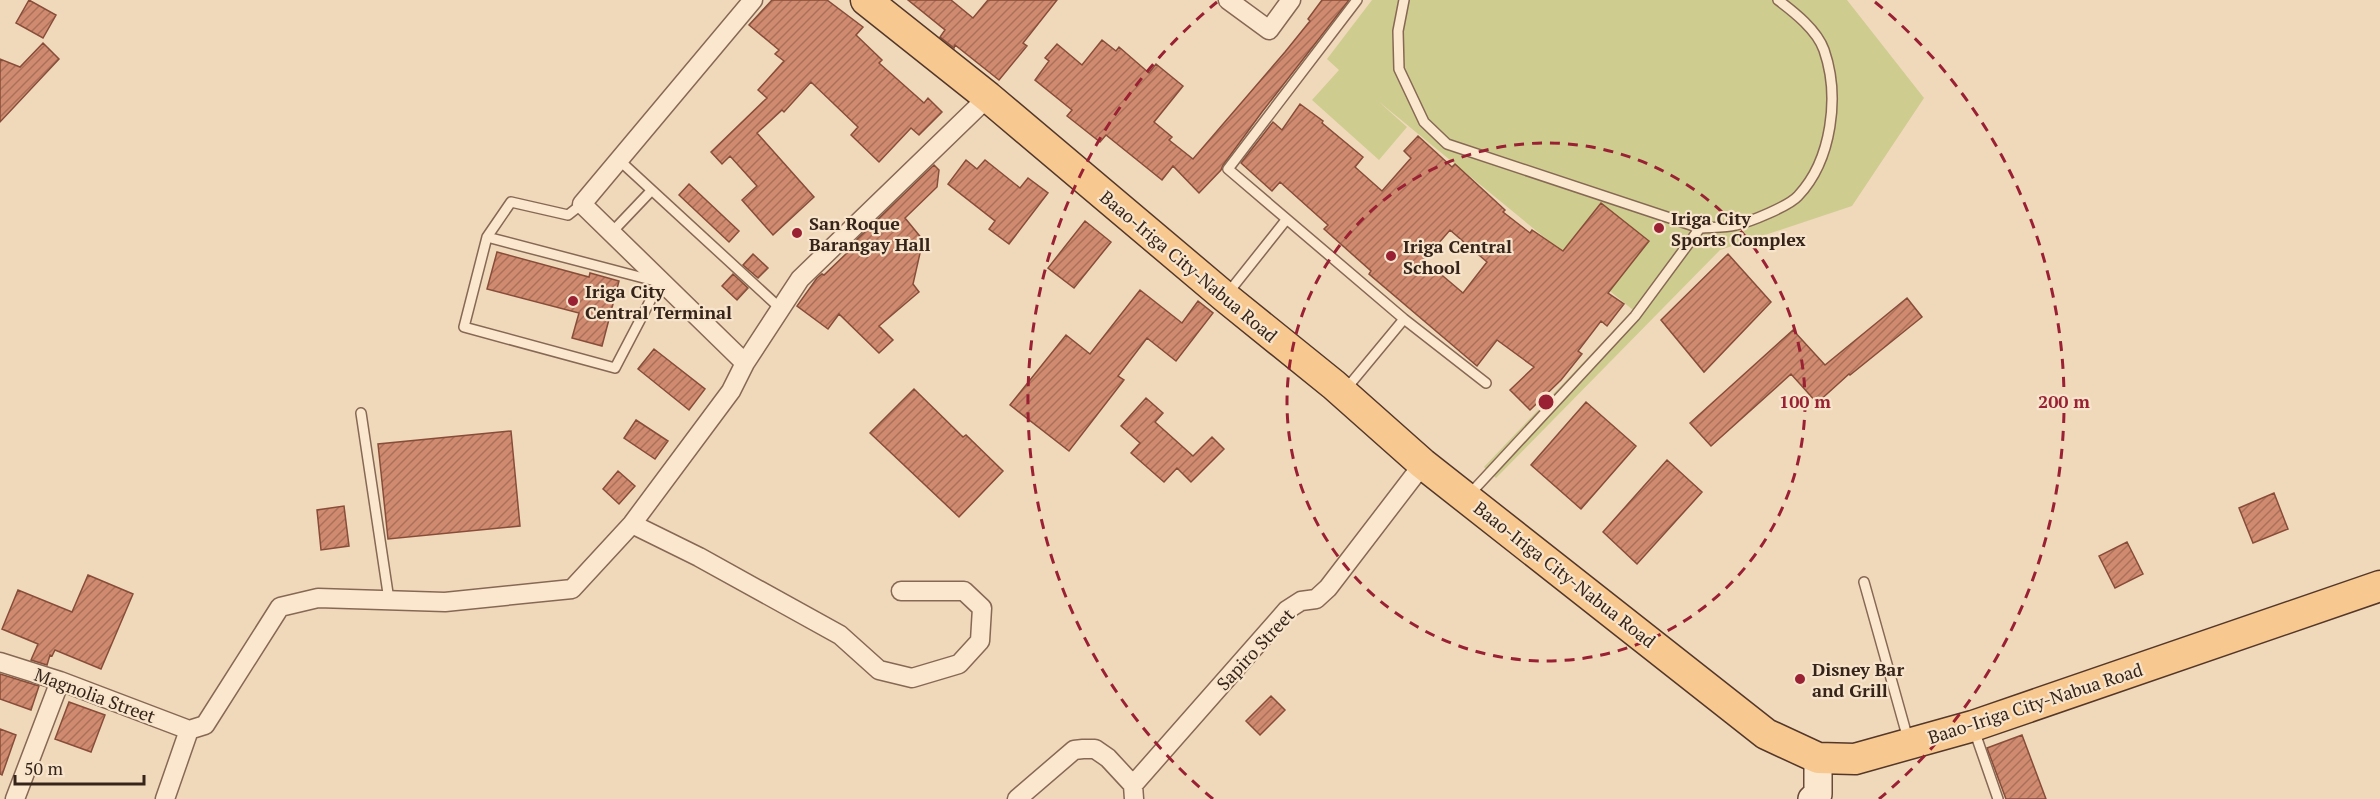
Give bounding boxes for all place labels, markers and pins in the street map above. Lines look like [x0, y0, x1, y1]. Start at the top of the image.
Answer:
place label: Iriga City Sports Complex [1671, 206, 1806, 251]
place label: San Roque Barangay Hall [809, 211, 930, 256]
marker: Iriga City Sports Complex [1652, 221, 1666, 235]
marker: San Roque Barangay Hall [790, 226, 804, 240]
place label: Iriga Central School [1403, 234, 1512, 279]
marker: Iriga Central School [1384, 249, 1398, 263]
place label: Iriga City Central Terminal [585, 279, 732, 324]
marker: Iriga City Central Terminal [566, 294, 580, 308]
centre of rings [1536, 392, 1556, 412]
place label: Disney Bar and Grill [1812, 657, 1904, 702]
marker: Disney Bar and Grill [1793, 672, 1807, 686]

